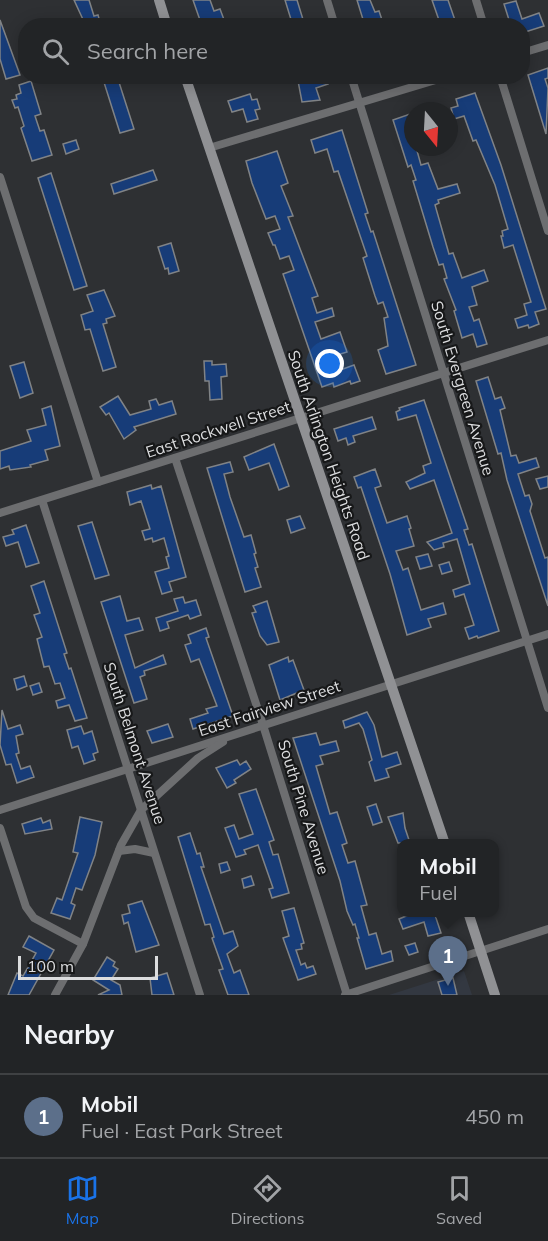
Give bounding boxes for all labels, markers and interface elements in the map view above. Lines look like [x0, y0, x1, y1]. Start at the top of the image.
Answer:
search box [18, 18, 530, 84]
icon: search [39, 35, 72, 68]
text: Search here [87, 37, 208, 65]
north arrow [404, 102, 458, 156]
street label: South Evergreen Avenue [427, 298, 499, 478]
street label: South Arlington Heights Road [284, 347, 374, 563]
your location [315, 349, 344, 378]
street label: East Rockwell Street [143, 396, 293, 462]
street label: South Belmont Avenue [99, 660, 171, 826]
street label: East Fairview Street [195, 675, 343, 740]
street label: South Pine Avenue [274, 737, 334, 877]
popup [397, 839, 499, 917]
text: Mobil [419, 852, 477, 880]
text: Fuel [419, 880, 458, 905]
pin: 1 [428, 936, 468, 986]
scale bar [18, 953, 158, 980]
text: 100 m [27, 956, 74, 976]
text: Nearby [24, 1018, 114, 1051]
text: Mobil [81, 1090, 138, 1118]
text: 1 [38, 1104, 50, 1129]
text: 450 m [465, 1104, 524, 1129]
text: Fuel · East Park Street [81, 1118, 283, 1143]
tab: Map [66, 1172, 99, 1228]
tab: Directions [230, 1172, 304, 1228]
tab: Saved [436, 1172, 482, 1228]

